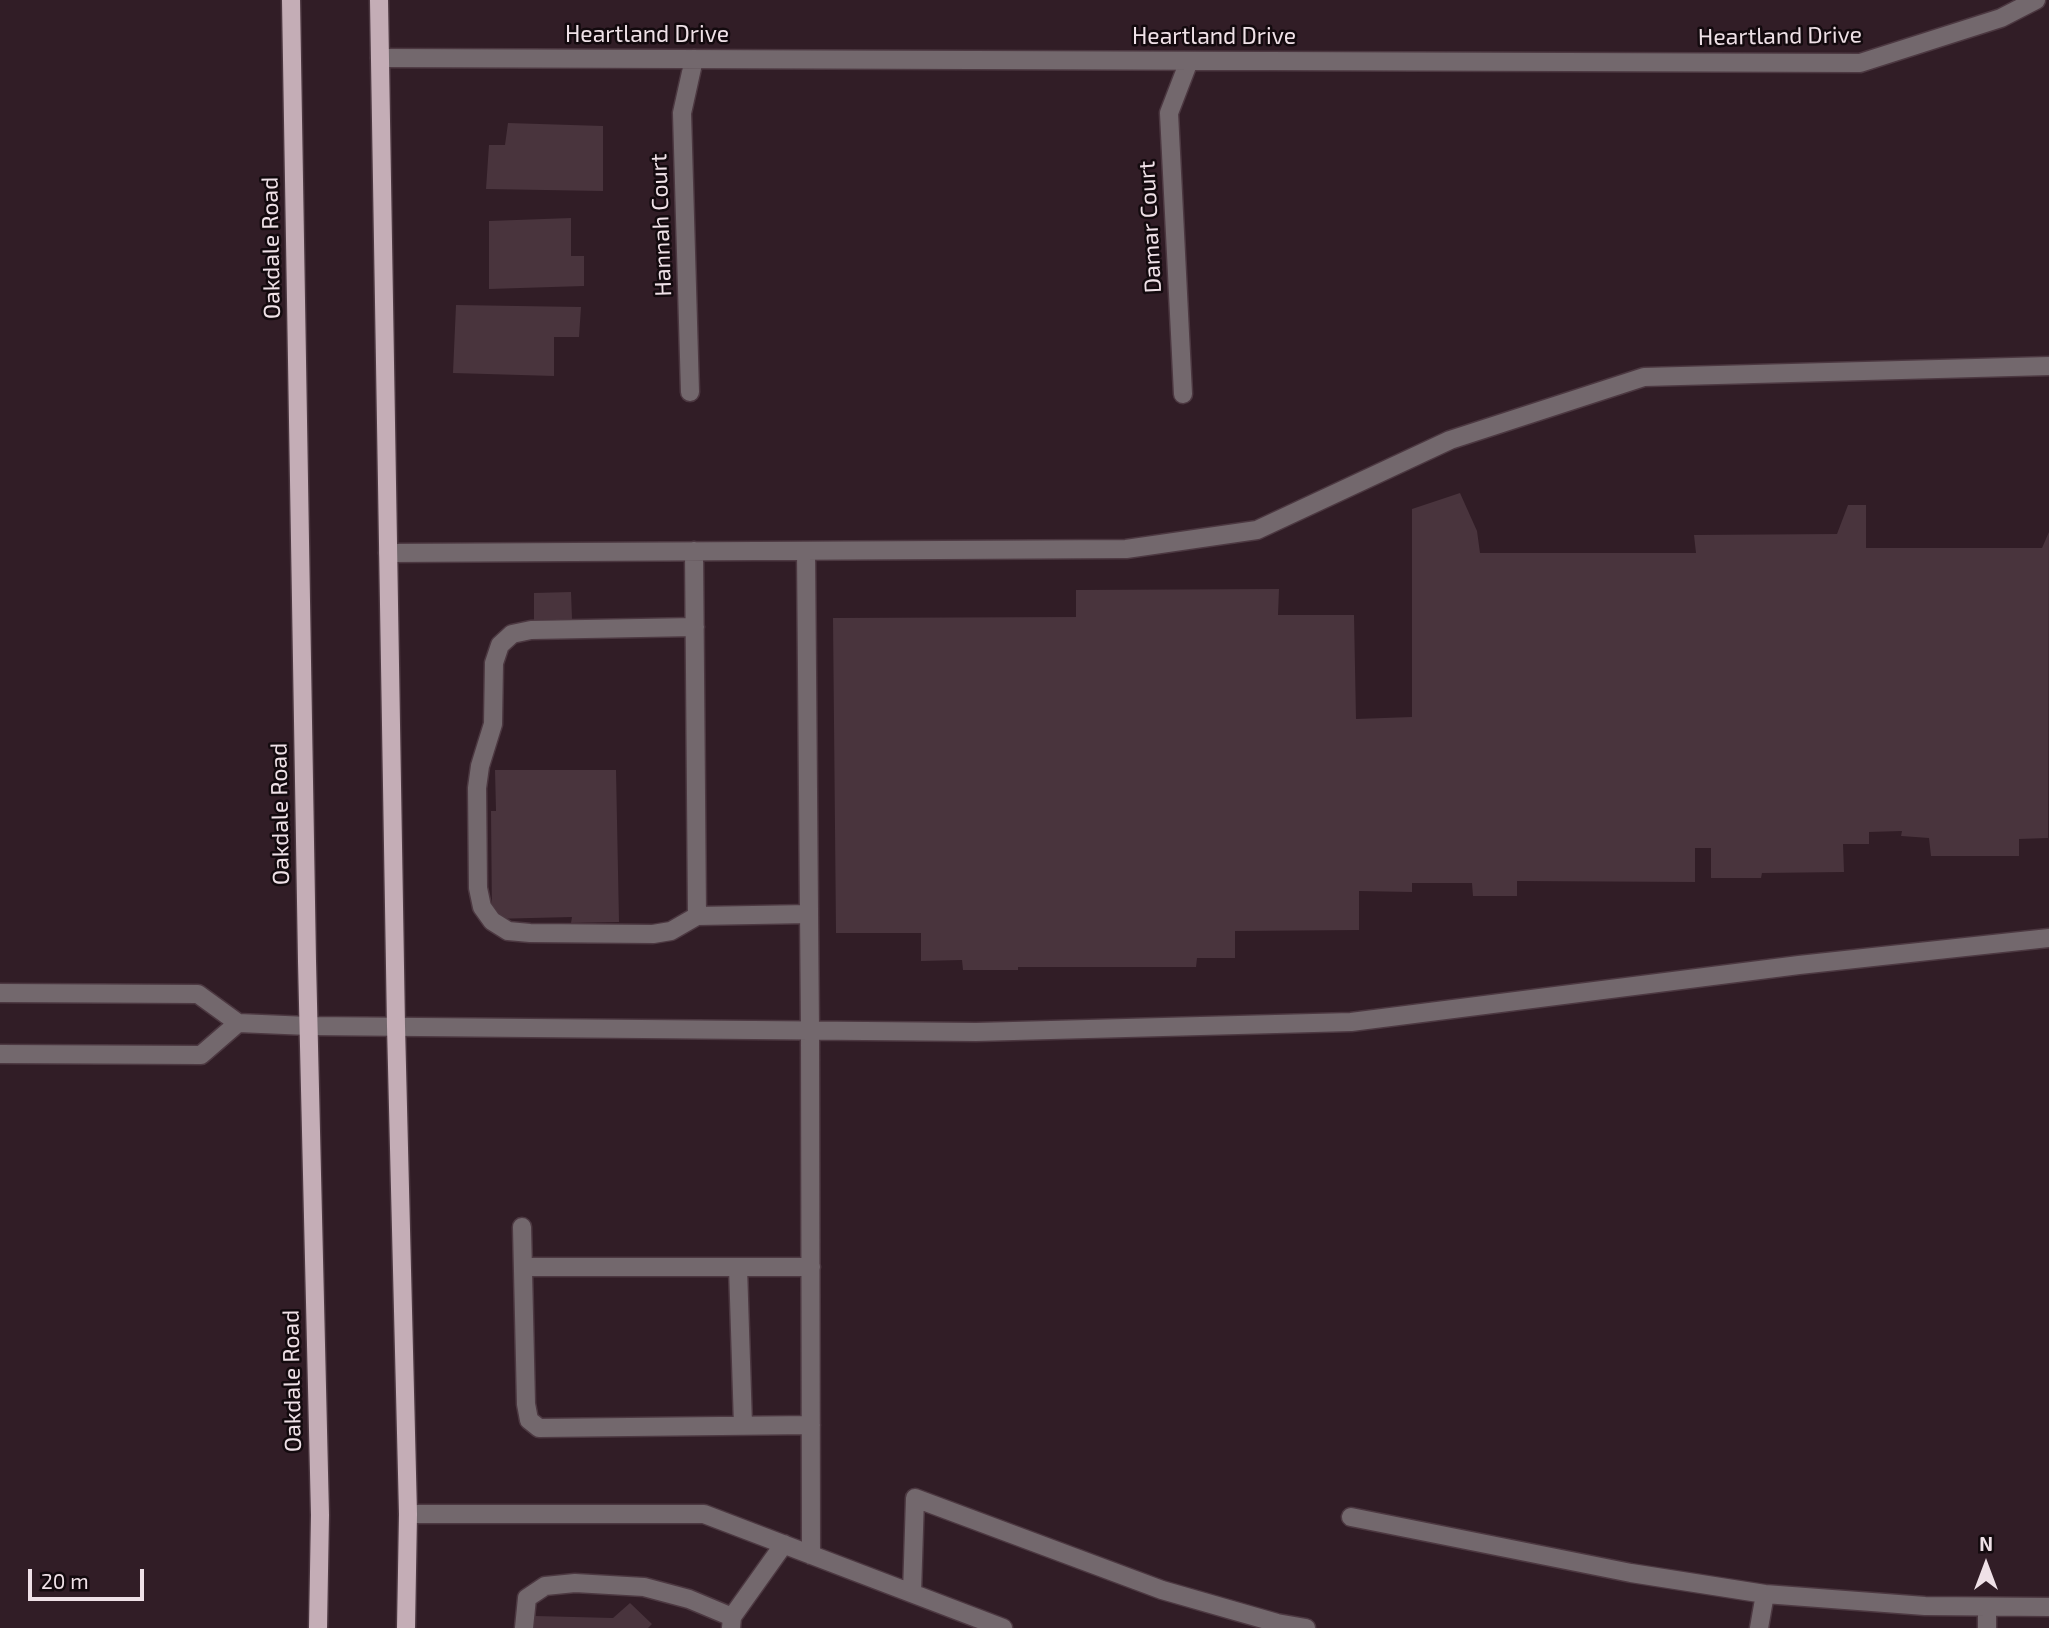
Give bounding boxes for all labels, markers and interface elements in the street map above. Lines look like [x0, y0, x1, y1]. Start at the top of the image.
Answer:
street label: Heartland Drive [565, 20, 729, 48]
street label: Heartland Drive [1698, 21, 1862, 51]
street label: Heartland Drive [1132, 22, 1296, 50]
street label: Hannah Court [645, 153, 677, 297]
street label: Damar Court [1133, 160, 1167, 294]
street label: Oakdale Road [256, 177, 286, 319]
street label: Oakdale Road [265, 743, 295, 885]
street label: Oakdale Road [277, 1310, 307, 1452]
north arrow [1951, 1530, 2021, 1600]
text: N [1979, 1532, 1993, 1555]
scale bar [32, 1554, 147, 1598]
text: 20 m [41, 1568, 89, 1593]

